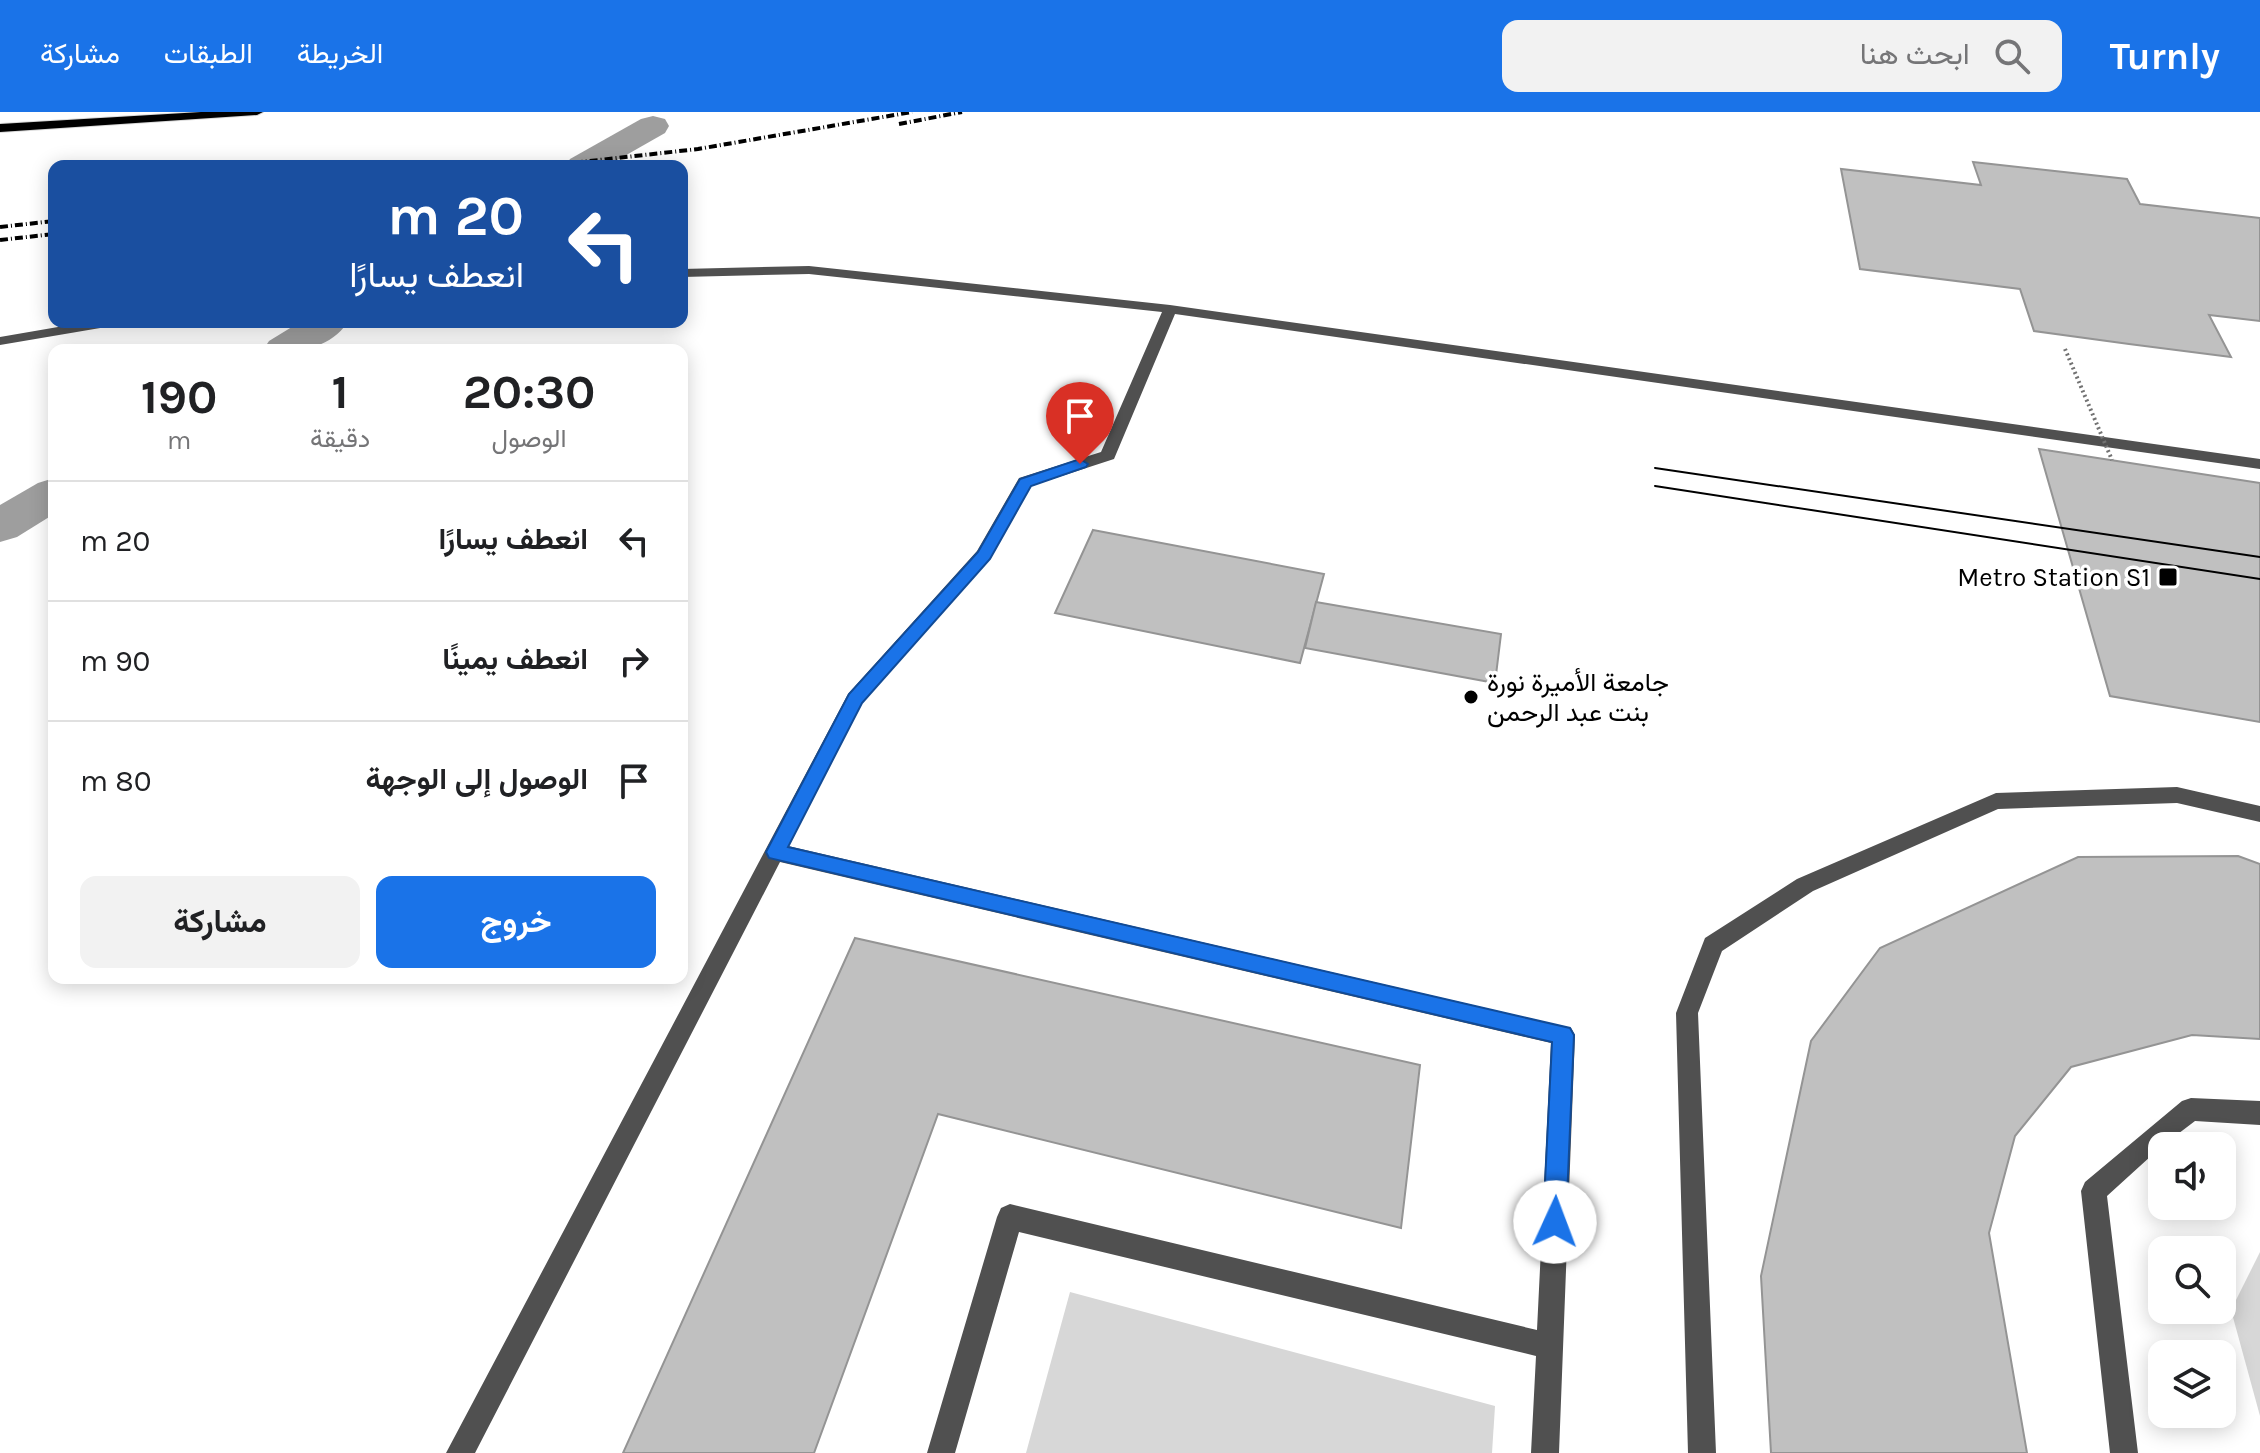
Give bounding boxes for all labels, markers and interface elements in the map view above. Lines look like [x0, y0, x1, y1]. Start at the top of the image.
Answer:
search box [1502, 20, 2062, 92]
icon: search [1990, 34, 2034, 78]
text: Turnly [2110, 34, 2220, 79]
text: ابحث هنا [1860, 36, 1970, 72]
text: مشاركة [40, 37, 120, 70]
text: الطبقات [164, 37, 253, 70]
text: الخريطة [297, 37, 383, 70]
text: 20 m [387, 183, 524, 248]
icon: left [552, 192, 656, 296]
text: انعطف يسارًا [349, 254, 524, 296]
text: 1 [332, 364, 349, 420]
text: 20:30 [463, 364, 595, 420]
text: 190 [141, 369, 217, 425]
pin [1046, 382, 1114, 464]
icon: arrive [1058, 394, 1102, 438]
text: دقيقة [310, 423, 370, 454]
text: الوصول [492, 423, 567, 454]
text: m [167, 425, 191, 456]
icon: left [612, 519, 656, 563]
text: انعطف يسارًا [438, 521, 588, 557]
text: 20 m [80, 523, 150, 559]
place label: Metro Station S1 [1957, 562, 2150, 593]
marker: Metro Station S1 [2157, 566, 2179, 588]
icon: right [612, 639, 656, 683]
text: انعطف يمينًا [442, 641, 588, 677]
text: 90 m [80, 643, 150, 679]
place label: جامعة الأميرة نورة بنت عبد الرحمن [1487, 667, 1669, 728]
marker: جامعة الأميرة نورة بنت عبد الرحمن [1462, 688, 1480, 706]
icon: arrive [612, 759, 656, 803]
text: الوصول إلى الوجهة [365, 761, 588, 797]
text: 80 m [80, 763, 151, 799]
button: مشاركة [80, 876, 360, 968]
button: خروج [376, 876, 656, 968]
map controls [2148, 1132, 2236, 1428]
button: sound [2148, 1132, 2236, 1220]
position arrow [1513, 1180, 1597, 1264]
button: search [2148, 1236, 2236, 1324]
button: layers [2148, 1340, 2236, 1428]

